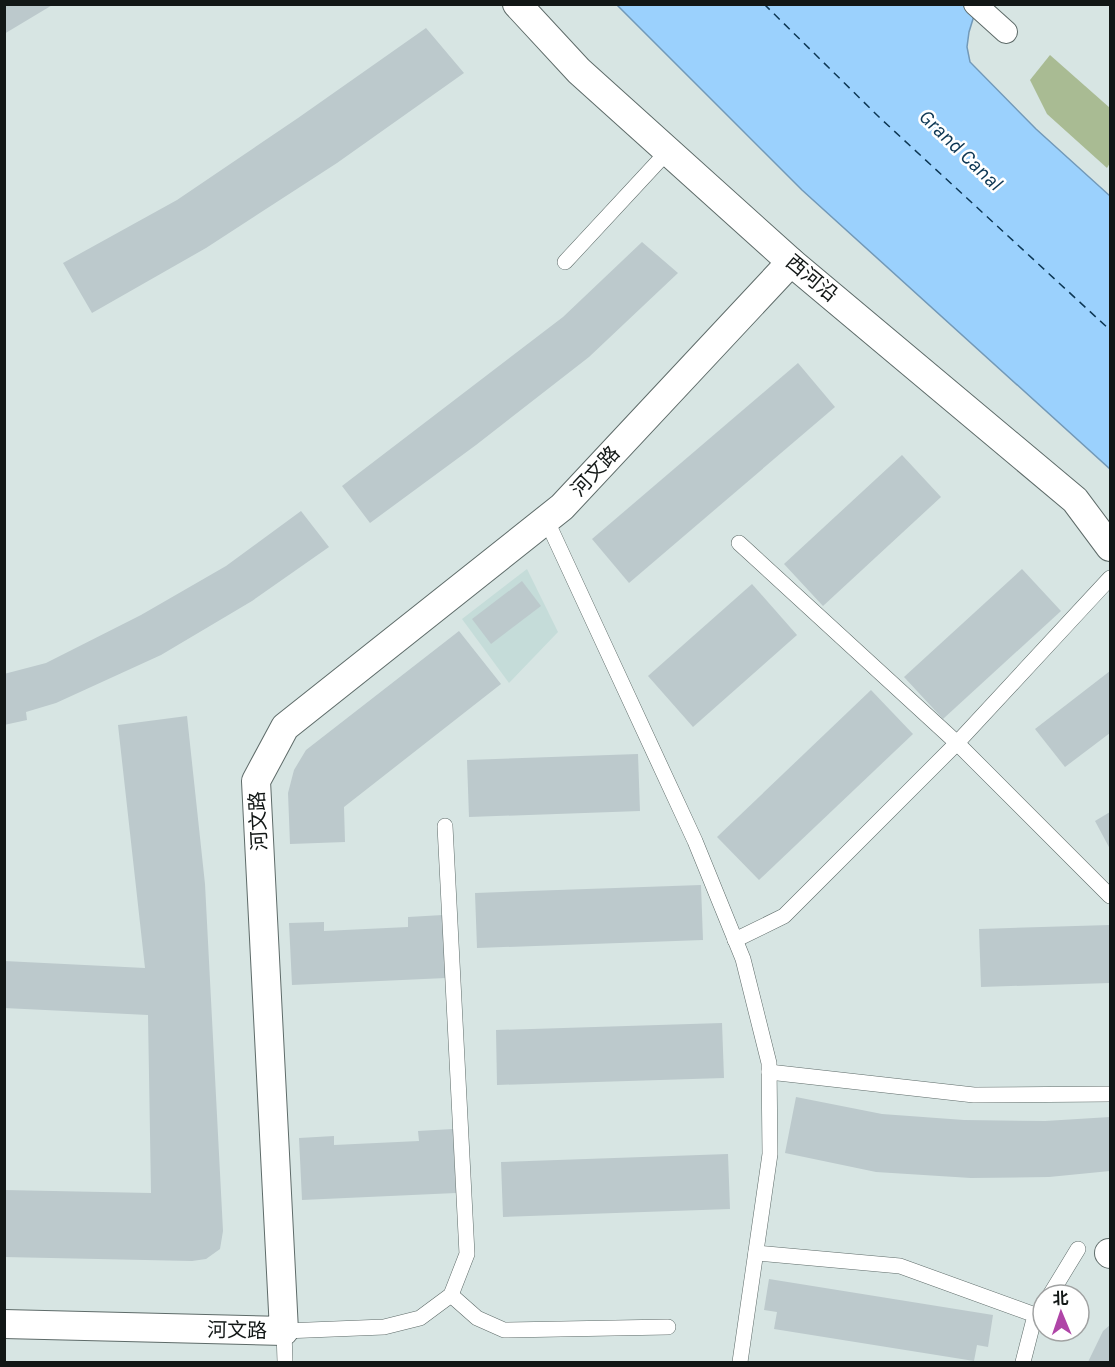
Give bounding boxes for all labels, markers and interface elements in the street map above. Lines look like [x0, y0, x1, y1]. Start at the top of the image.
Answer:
water label: Grand Canal [914, 104, 1008, 196]
street label: 西河沿 [781, 250, 842, 306]
street label: 河文路 [566, 442, 624, 501]
street label: 河文路 [245, 790, 272, 852]
north arrow [1031, 1283, 1091, 1343]
text: 北 [1052, 1289, 1069, 1308]
street label: 河文路 [207, 1318, 267, 1343]

